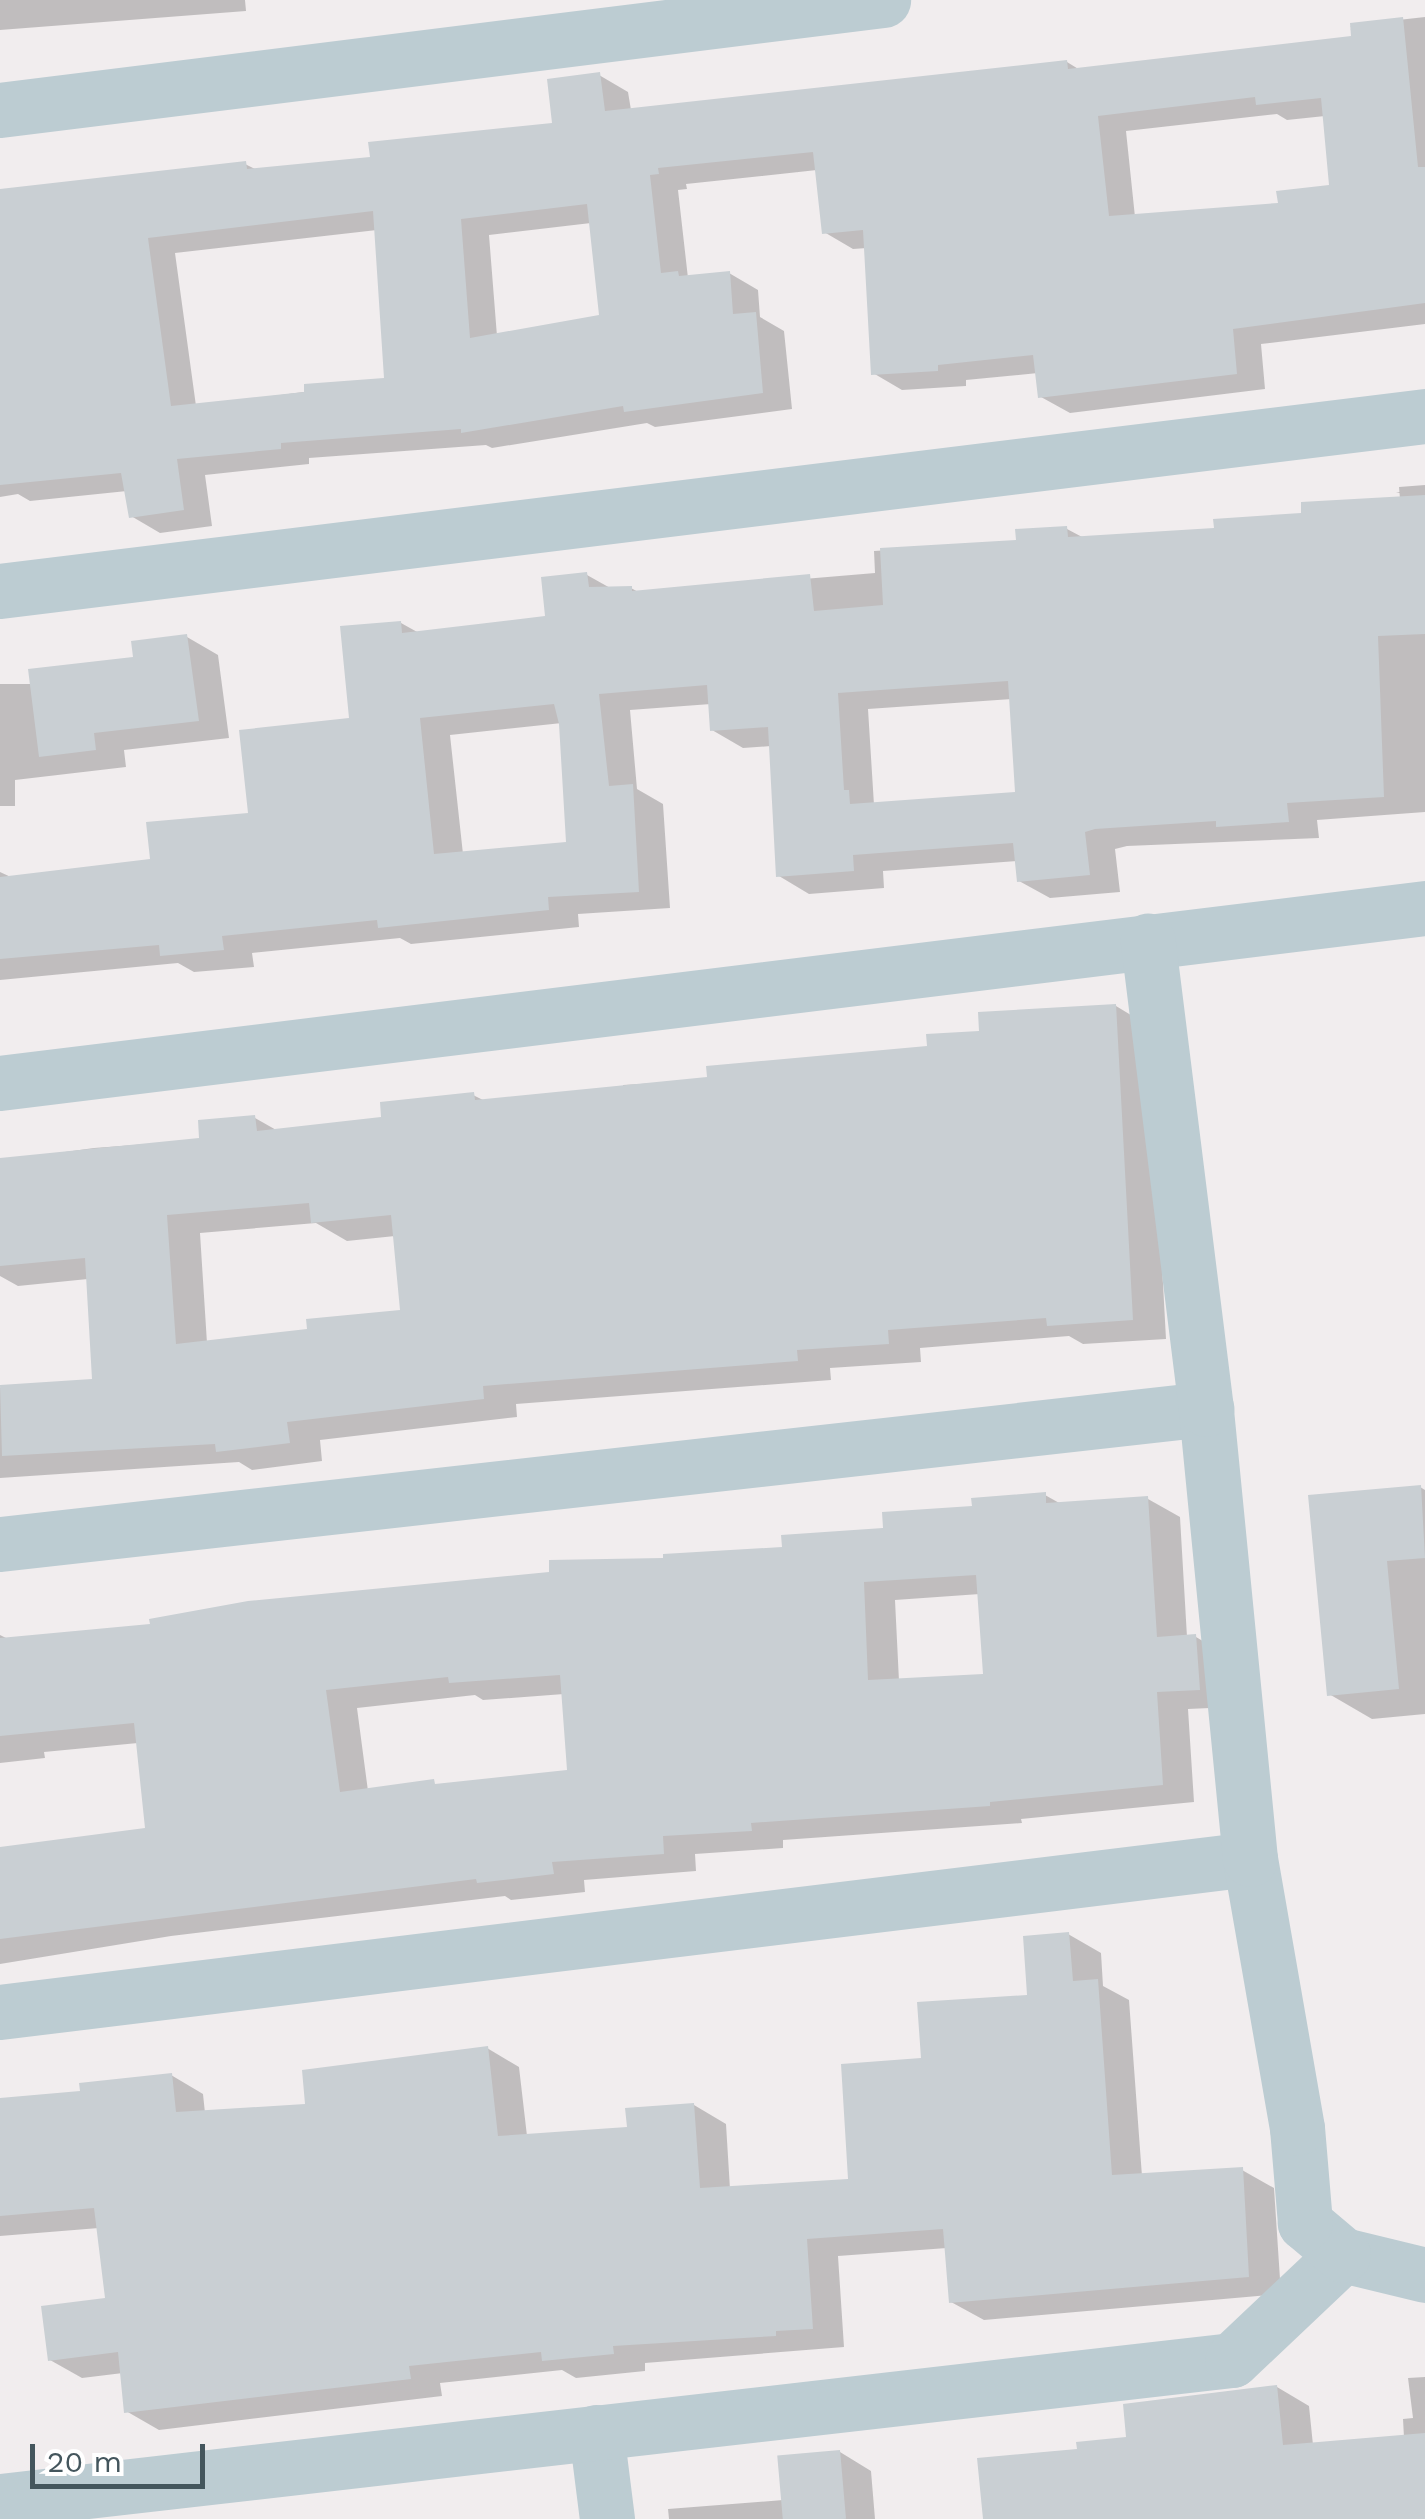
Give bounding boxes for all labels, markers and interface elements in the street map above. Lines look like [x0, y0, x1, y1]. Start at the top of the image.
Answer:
scale bar [35, 2424, 210, 2486]
text: 20 m [47, 2444, 122, 2479]

